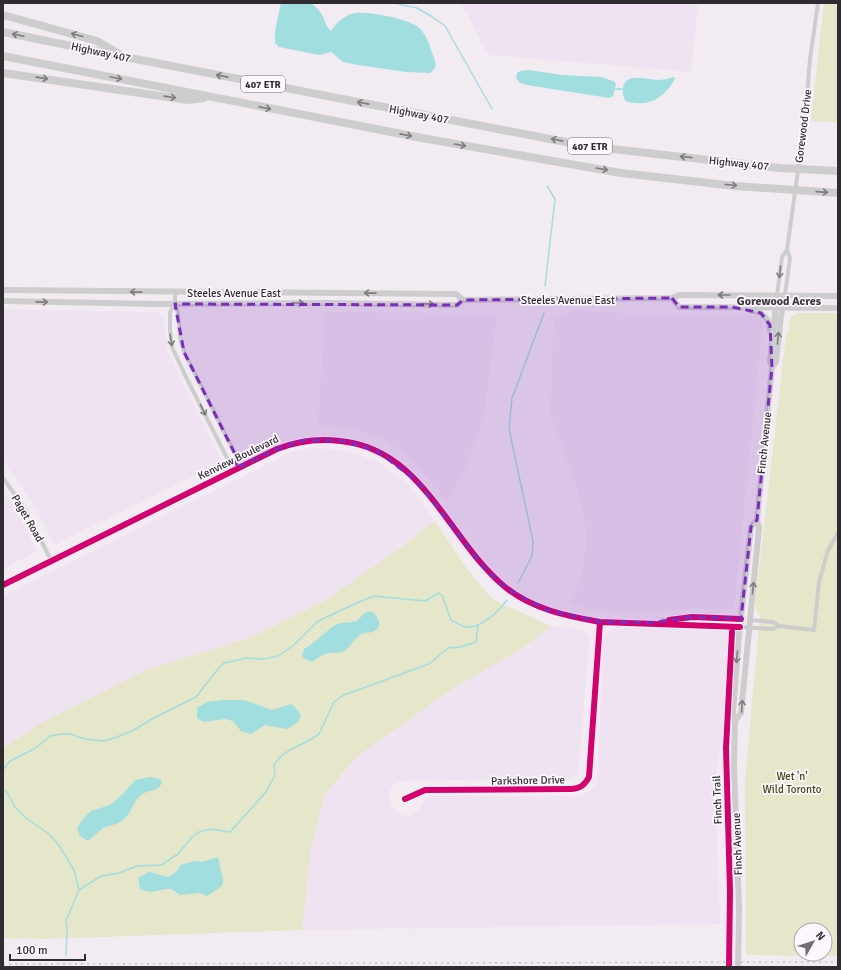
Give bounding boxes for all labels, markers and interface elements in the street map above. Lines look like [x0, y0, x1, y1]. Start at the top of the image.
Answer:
one-way arrow [12, 31, 25, 39]
one-way arrow [71, 31, 84, 39]
street label: Highway 407 [70, 40, 132, 65]
one-way arrow [216, 72, 229, 80]
one-way arrow [35, 74, 48, 82]
one-way arrow [110, 74, 123, 82]
road number: 407 ETR [241, 76, 285, 92]
street label: Gorewood Drive [793, 88, 814, 164]
one-way arrow [163, 93, 176, 101]
one-way arrow [357, 99, 370, 107]
street label: Highway 407 [388, 102, 450, 127]
one-way arrow [258, 104, 271, 112]
one-way arrow [399, 131, 412, 139]
one-way arrow [551, 136, 564, 144]
road number: 407 ETR [568, 138, 612, 154]
one-way arrow [454, 141, 467, 149]
one-way arrow [680, 153, 693, 161]
street label: Highway 407 [708, 154, 770, 173]
one-way arrow [595, 166, 608, 174]
one-way arrow [724, 182, 737, 189]
one-way arrow [815, 188, 828, 195]
one-way arrow [776, 265, 784, 278]
street label: Steeles Avenue East [187, 287, 281, 300]
one-way arrow [130, 288, 143, 296]
one-way arrow [364, 289, 377, 297]
one-way arrow [718, 291, 731, 299]
street label: Steeles Avenue East [521, 294, 615, 307]
district label: Gorewood Acres [737, 294, 822, 309]
one-way arrow [35, 298, 48, 306]
one-way arrow [291, 299, 304, 307]
one-way arrow [421, 300, 434, 308]
one-way arrow [775, 332, 782, 345]
one-way arrow [168, 333, 176, 346]
one-way arrow [199, 404, 207, 416]
street label: Finch Avenue [755, 411, 774, 475]
street label: Kenview Boulevard [196, 432, 281, 483]
street label: Paget Road [9, 492, 46, 544]
one-way arrow [749, 582, 757, 595]
one-way arrow [733, 651, 741, 664]
one-way arrow [738, 700, 745, 713]
park label: Wet 'n' Wild Toronto [763, 770, 822, 796]
street label: Parkshore Drive [491, 773, 565, 788]
street label: Finch Trail [710, 775, 725, 825]
street label: Finch Avenue [730, 812, 745, 876]
north arrow [793, 922, 833, 962]
text: N [813, 929, 828, 943]
scale bar [10, 936, 85, 962]
text: 100 m [16, 943, 48, 958]

